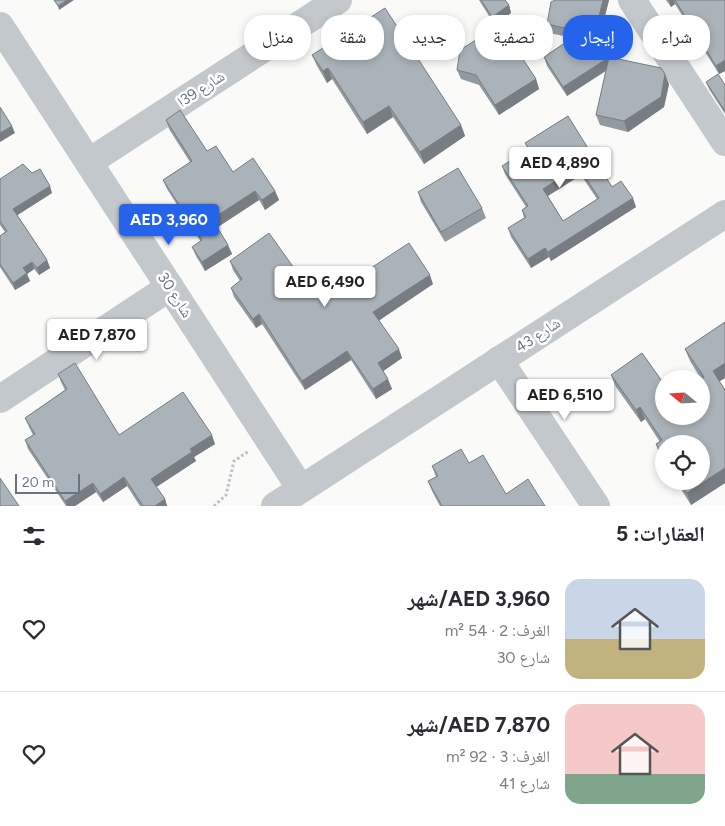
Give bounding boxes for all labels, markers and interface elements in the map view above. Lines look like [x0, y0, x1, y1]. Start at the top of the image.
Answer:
chip: منزل [244, 15, 311, 60]
chip: شقة [321, 15, 384, 60]
chip: جديد [394, 15, 465, 60]
chip: تصفية [475, 15, 553, 60]
chip: إيجار [563, 15, 633, 60]
chip: شراء [643, 15, 710, 60]
street label: شارع 39ا [174, 67, 229, 112]
pin: AED 4,890 [503, 146, 617, 189]
text: AED 4,890 [520, 153, 600, 172]
pin: AED 3,960 [112, 204, 226, 246]
text: AED 3,960 [130, 210, 208, 229]
pin: AED 6,490 [268, 266, 382, 308]
street label: شارع 30 [153, 269, 196, 322]
text: AED 6,490 [285, 272, 365, 291]
street label: شارع 43 [512, 314, 564, 357]
pin: AED 7,870 [40, 318, 154, 361]
text: AED 7,870 [58, 325, 136, 344]
north arrow [655, 370, 710, 425]
map controls [655, 370, 710, 490]
pin: AED 6,510 [508, 378, 622, 421]
text: AED 6,510 [527, 385, 603, 404]
button: locate [655, 435, 710, 490]
scale bar [15, 471, 80, 494]
text: 20 m [22, 474, 54, 491]
text: العقارات: 5 [616, 521, 705, 546]
icon: filters [20, 522, 48, 550]
text: AED 3,960/شهر [407, 586, 550, 611]
icon: home [605, 599, 665, 659]
icon: heart [20, 615, 48, 643]
text: الغرف: 2 · 54 m² [445, 621, 550, 640]
text: شارع 30 [497, 648, 550, 667]
text: AED 7,870/شهر [407, 712, 550, 737]
icon: home [605, 724, 665, 784]
icon: heart [20, 740, 48, 768]
text: الغرف: 3 · 92 m² [446, 747, 550, 766]
text: شارع 41 [499, 774, 550, 793]

